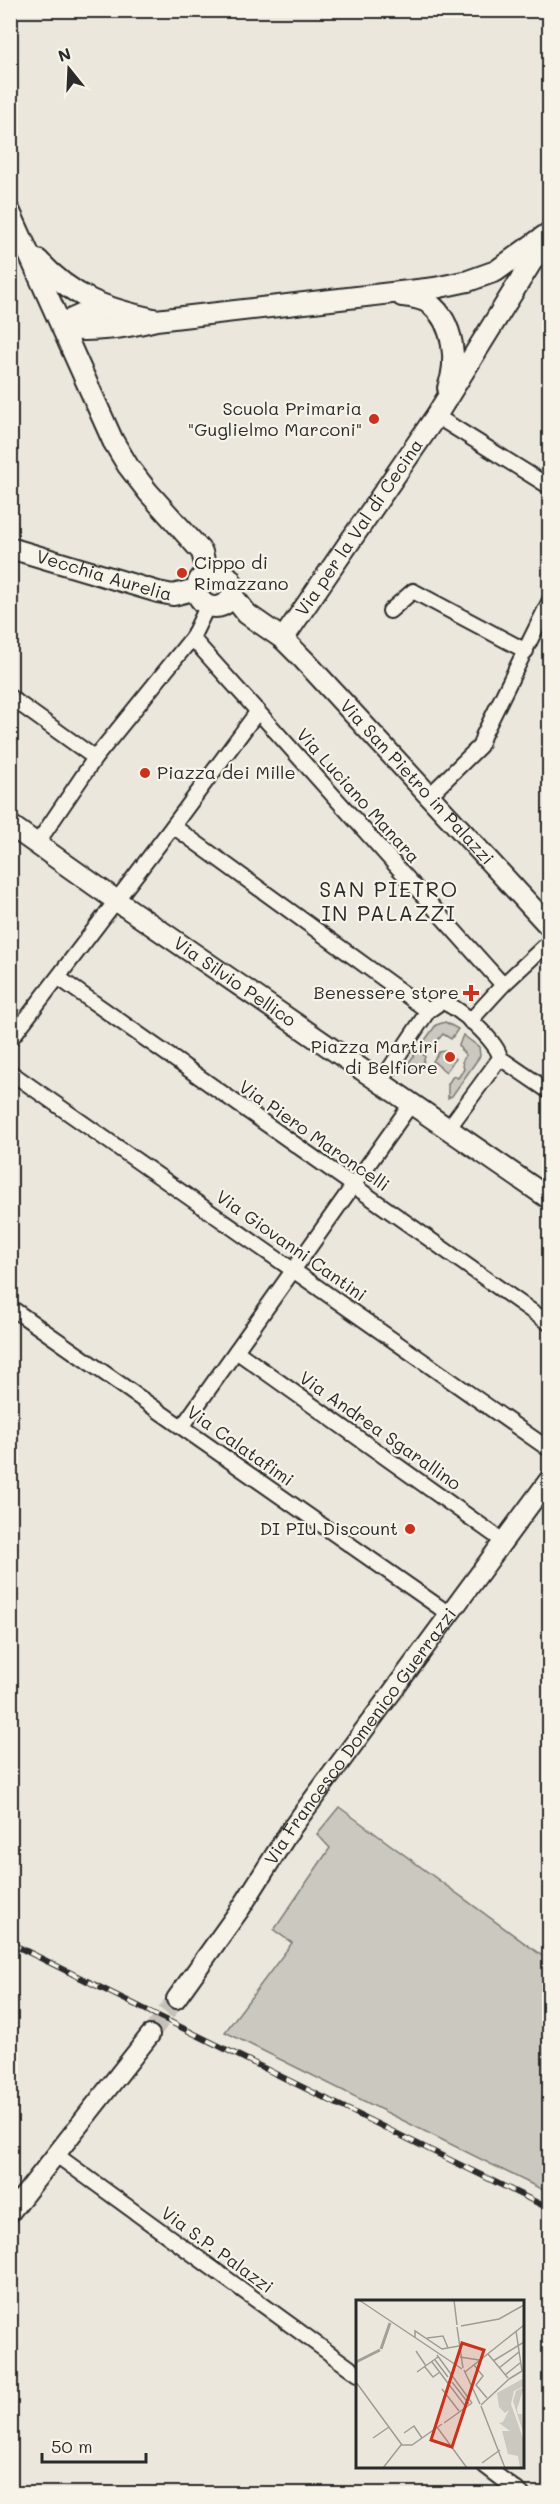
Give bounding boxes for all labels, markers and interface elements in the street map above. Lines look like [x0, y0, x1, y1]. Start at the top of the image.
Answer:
north arrow [39, 39, 99, 99]
text: N [55, 42, 73, 66]
place label: Scuola Primaria "Guglielmo Marconi" [188, 396, 362, 441]
marker: Scuola Primaria "Guglielmo Marconi" [367, 412, 381, 426]
street label: Via per la Val di Cecina [289, 434, 428, 620]
street label: Vecchia Aurelia [34, 543, 174, 605]
place label: Cippo di Rimazzano [194, 550, 289, 595]
marker: Cippo di Rimazzano [175, 566, 189, 580]
street label: Via San Pietro in Palazzi [335, 694, 500, 870]
street label: Via Luciano Manara [292, 723, 426, 868]
place label: Piazza dei Mille [157, 760, 296, 784]
marker: Piazza dei Mille [138, 766, 152, 780]
district label: SAN PIETRO IN PALAZZI [319, 875, 459, 926]
street label: Via Silvio Pellico [169, 930, 301, 1032]
place label: Benessere store [313, 980, 459, 1004]
marker: Benessere store [464, 986, 478, 1000]
place label: Piazza Martiri di Belfiore [311, 1034, 438, 1079]
marker: Piazza Martiri di Belfiore [443, 1050, 457, 1064]
street label: Via Piero Maroncelli [235, 1074, 395, 1196]
street label: Via Giovanni Cantini [212, 1184, 372, 1306]
street label: Via Andrea Sgarallino [295, 1365, 466, 1495]
street label: Via Calatafimi [182, 1399, 299, 1491]
place label: DI PIU Discount [260, 1516, 398, 1540]
marker: DI PIU Discount [403, 1522, 417, 1536]
street label: Via Francesco Domenico Guerrazzi [258, 1603, 461, 1869]
street label: Via S.P. Palazzi [157, 2200, 279, 2298]
inset map [356, 2300, 524, 2468]
scale bar [42, 2426, 146, 2464]
text: 50 m [51, 2434, 93, 2458]

